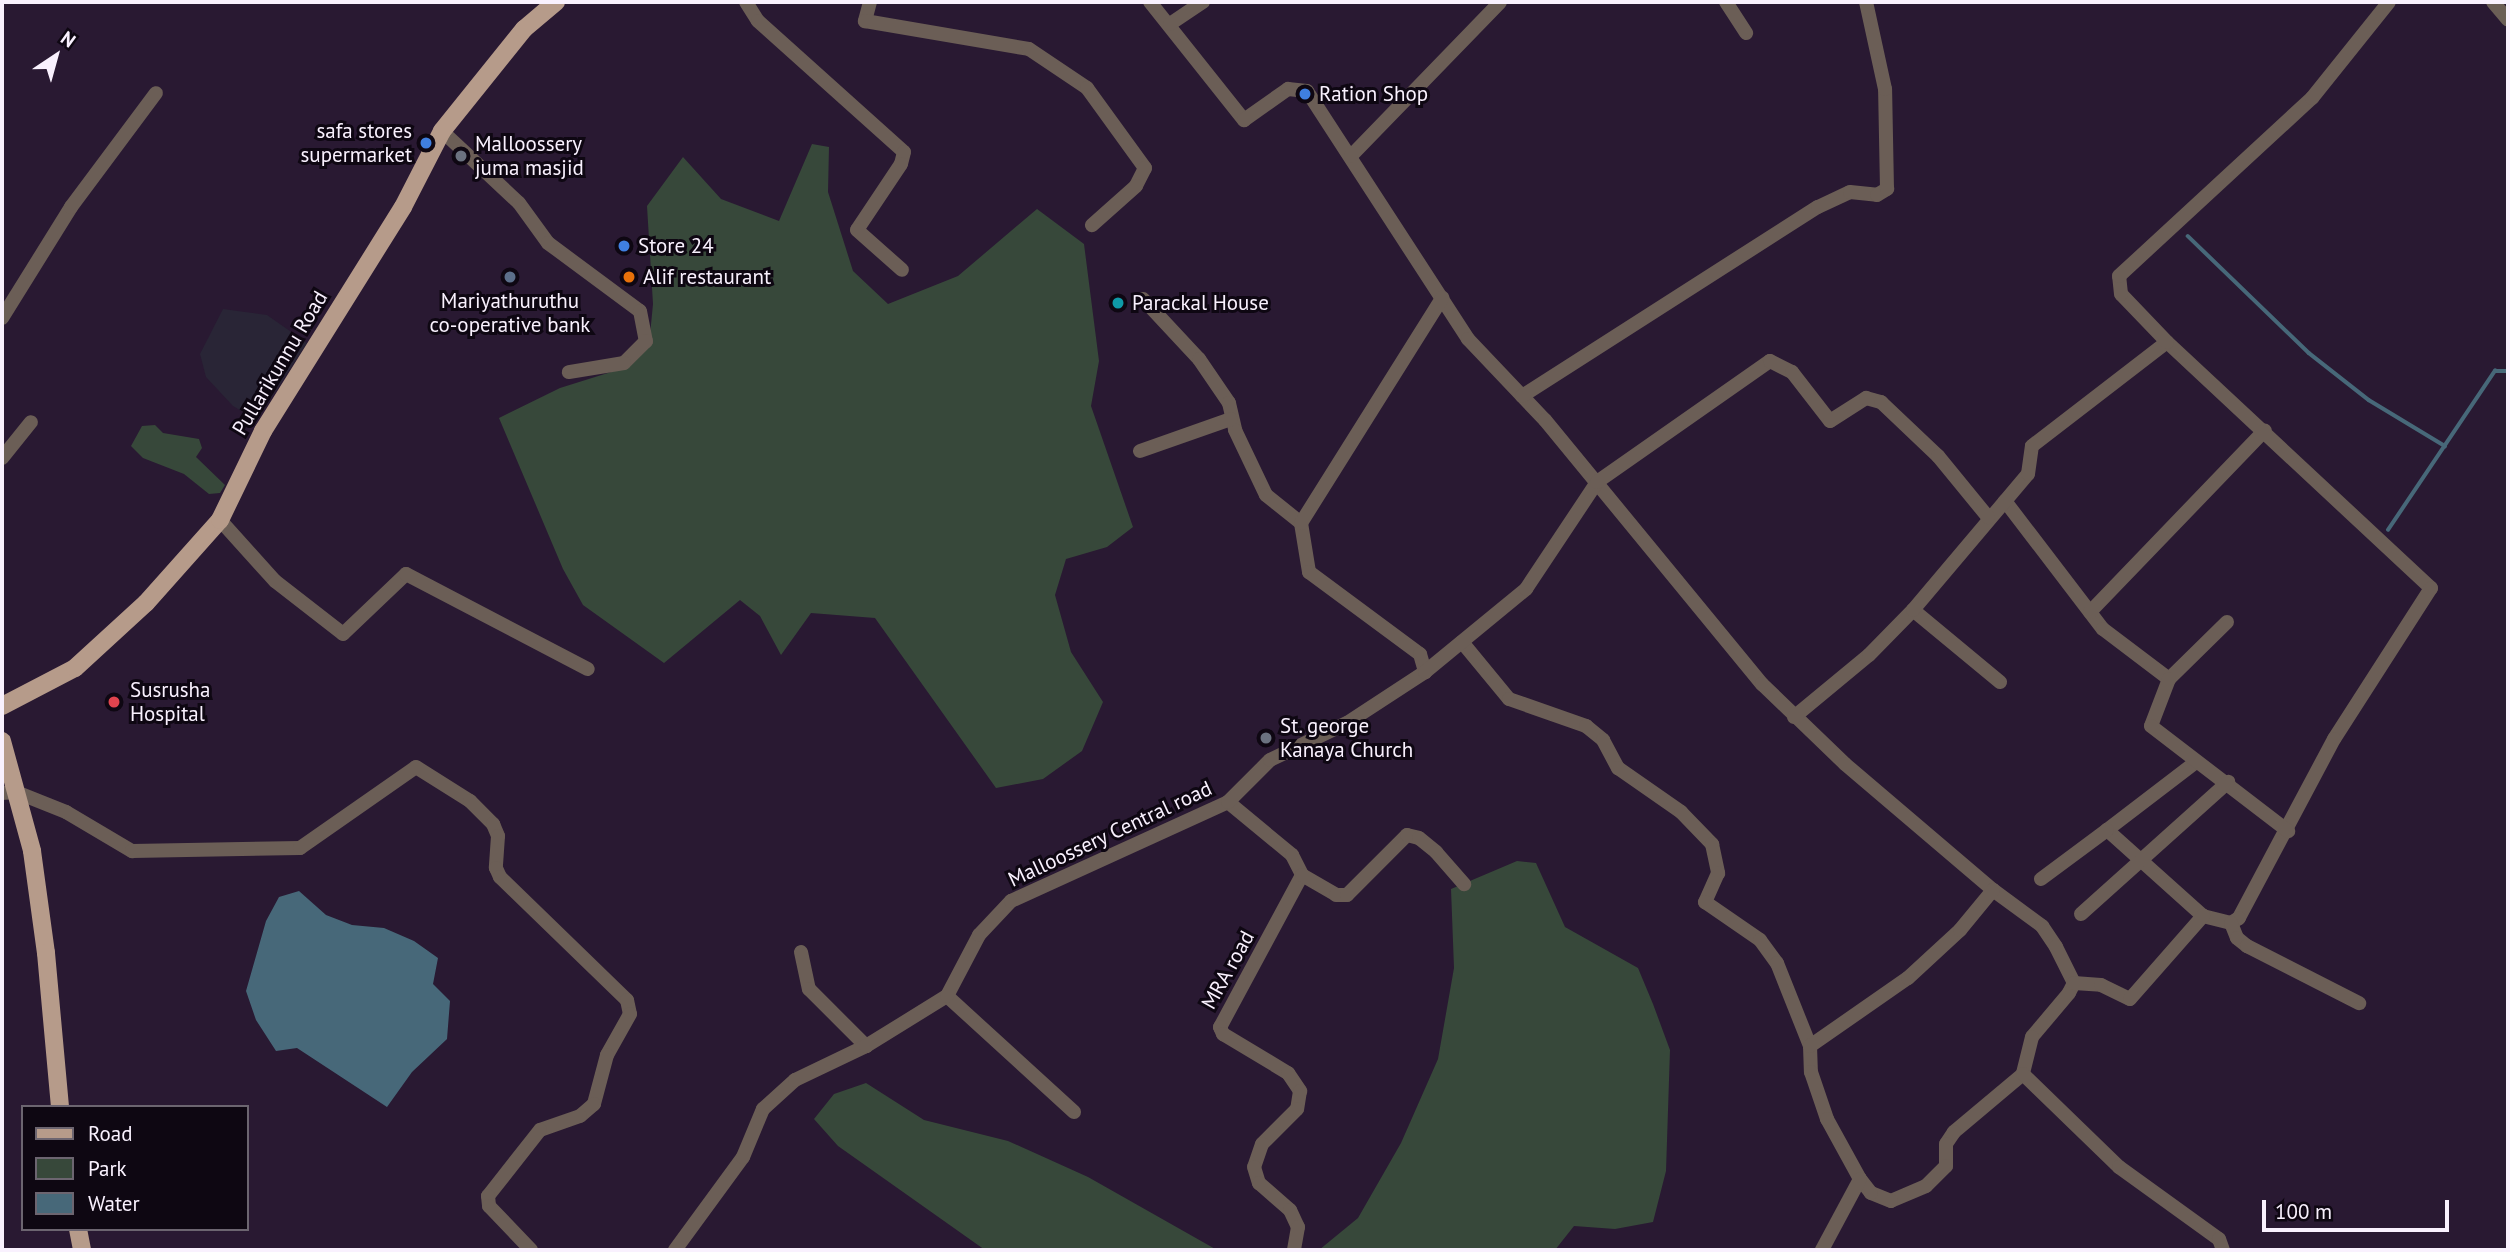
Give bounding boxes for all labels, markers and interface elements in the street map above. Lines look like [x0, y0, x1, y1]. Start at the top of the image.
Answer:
north arrow [21, 21, 91, 91]
text: N [56, 26, 80, 52]
place label: Ration Shop [1319, 81, 1428, 107]
marker: Ration Shop [1297, 86, 1313, 102]
place label: safa stores supermarket [300, 118, 412, 168]
place label: Malloossery juma masjid [475, 131, 584, 181]
marker: safa stores supermarket [418, 135, 434, 151]
marker: Malloossery juma masjid [453, 148, 469, 164]
place label: Store 24 [638, 233, 714, 259]
marker: Store 24 [616, 238, 632, 254]
place label: Alif restaurant [643, 264, 771, 290]
marker: Mariyathuruthu co-operative bank [502, 269, 518, 285]
marker: Alif restaurant [621, 269, 637, 285]
street label: Pullarikunnu Road [227, 286, 333, 440]
place label: Mariyathuruthu co-operative bank [430, 288, 590, 338]
place label: Parackal House [1132, 290, 1269, 316]
marker: Parackal House [1110, 295, 1126, 311]
place label: Susrusha Hospital [130, 677, 211, 727]
marker: Susrusha Hospital [104, 692, 124, 712]
place label: St. george Kanaya Church [1280, 713, 1413, 763]
marker: St. george Kanaya Church [1258, 730, 1274, 746]
street label: Malloossery Central road [1004, 776, 1216, 892]
street label: MRA road [1196, 926, 1260, 1014]
legend [21, 1105, 248, 1231]
text: Road [88, 1120, 132, 1147]
text: Park [88, 1155, 127, 1182]
scale bar [2265, 1186, 2452, 1230]
text: Water [88, 1190, 140, 1217]
text: 100 m [2275, 1198, 2332, 1225]

